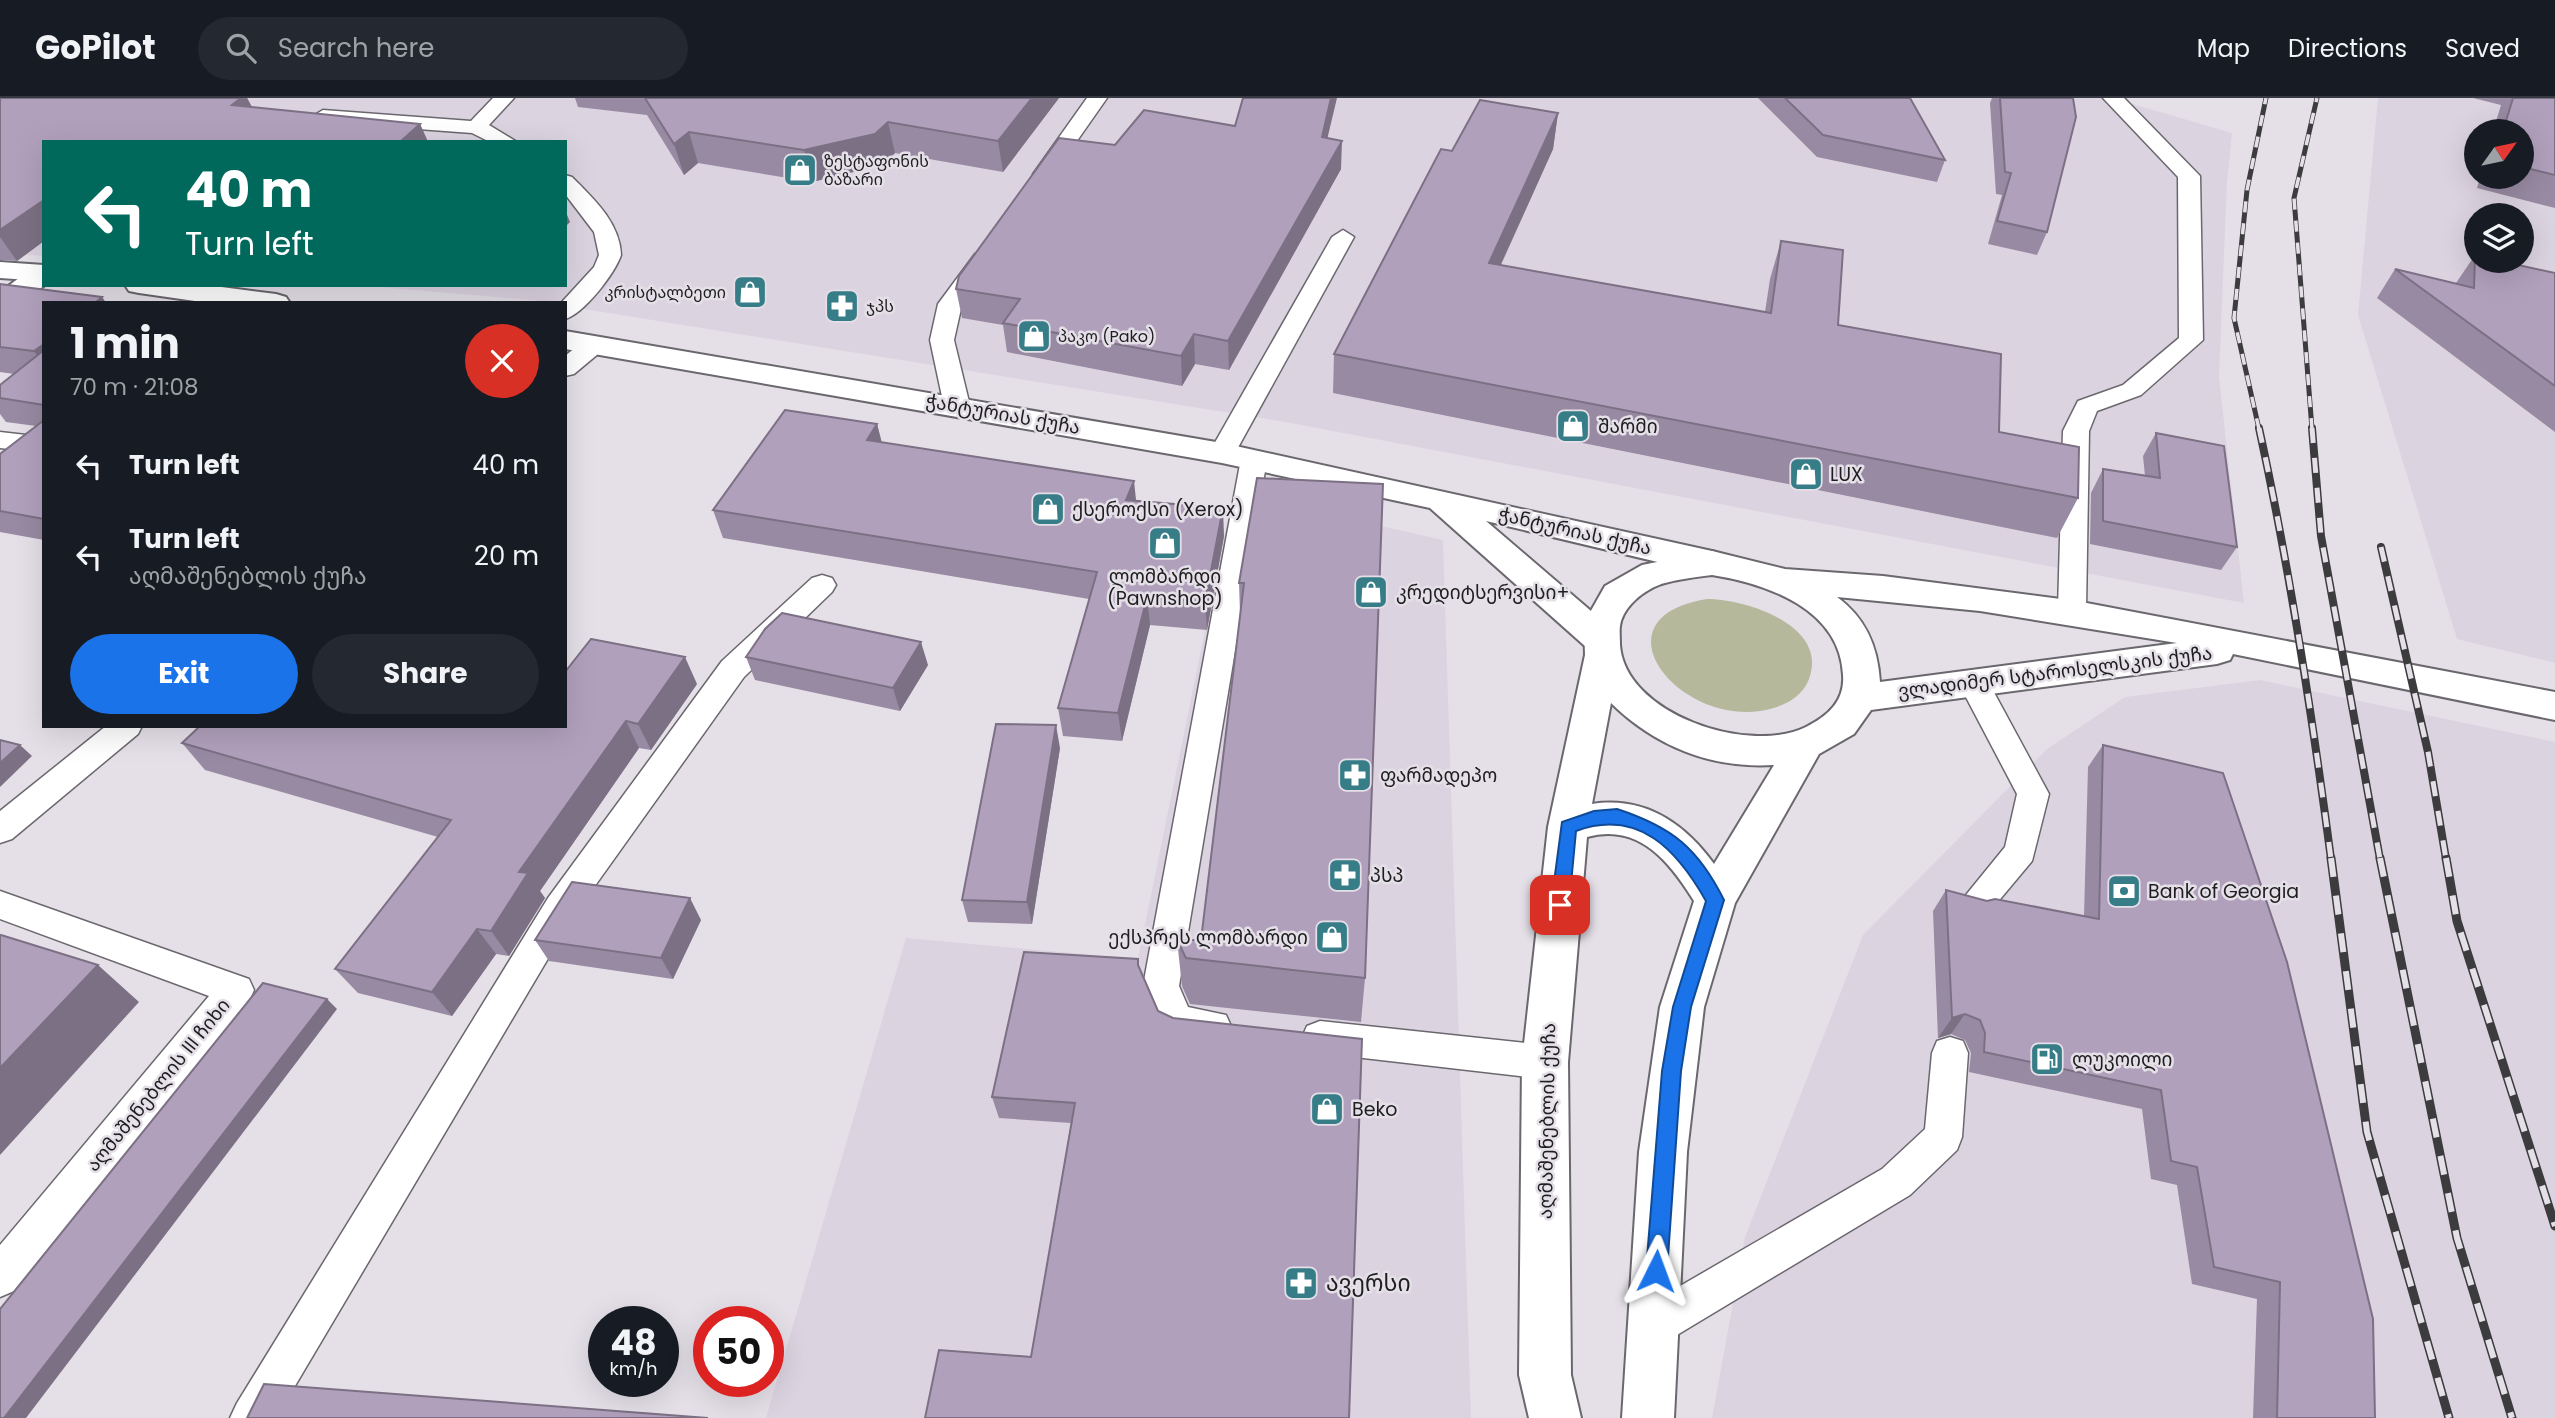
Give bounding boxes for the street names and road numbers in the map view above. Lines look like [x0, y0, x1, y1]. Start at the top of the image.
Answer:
street label: ჭანტურიას ქუჩა [924, 387, 1082, 441]
street label: ჭანტურიას ქუჩა [1496, 500, 1654, 562]
street label: ვლადიმერ სტაროსელსკის ქუჩა [1896, 639, 2214, 705]
street label: აღმაშენებლის III ჩიხი [80, 993, 236, 1177]
street label: აღმაშენებლის ქუჩა [1532, 1023, 1562, 1219]

